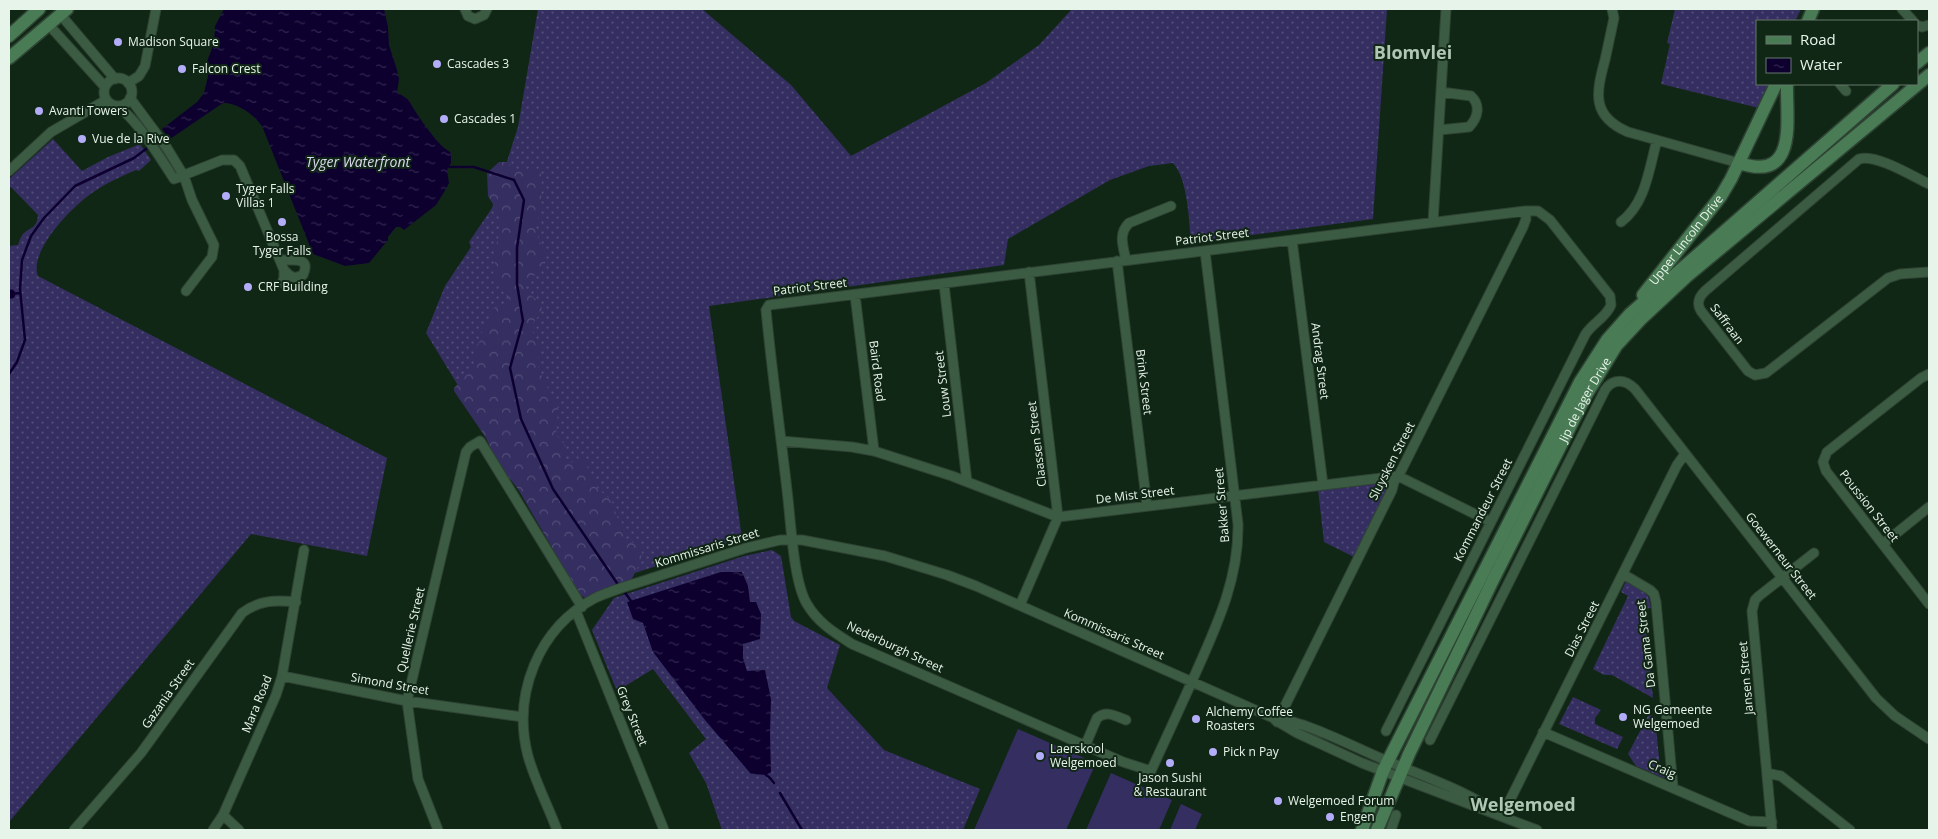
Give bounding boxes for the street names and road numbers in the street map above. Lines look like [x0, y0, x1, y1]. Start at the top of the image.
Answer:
street label: Upper Lincoln Drive [1645, 191, 1727, 288]
street label: Patriot Street [1174, 224, 1250, 249]
street label: Patriot Street [772, 274, 848, 299]
street label: Saffraan [1706, 300, 1748, 348]
street label: Andrag Street [1307, 322, 1334, 400]
street label: Baird Road [865, 339, 890, 402]
street label: Brink Street [1132, 348, 1157, 416]
street label: Louw Street [930, 350, 955, 418]
street label: Jip de Jager Drive [1554, 354, 1615, 446]
street label: Claassen Street [1023, 400, 1050, 488]
street label: Sluysken Street [1365, 419, 1419, 503]
street label: Kommandeur Street [1449, 455, 1516, 564]
street label: Poussion Street [1836, 466, 1903, 545]
street label: Bakker Street [1210, 467, 1233, 543]
street label: De Mist Street [1095, 481, 1175, 508]
street label: Goewerneur Street [1742, 508, 1821, 603]
street label: Kommissaris Street [653, 524, 761, 571]
street label: Quellerie Street [392, 585, 429, 674]
street label: Dias Street [1560, 598, 1603, 660]
street label: Da Gama Street [1632, 599, 1659, 689]
street label: Kommissaris Street [1061, 604, 1167, 663]
street label: Nederburgh Street [844, 617, 946, 676]
street label: Jansen Street [1734, 641, 1757, 716]
street label: Gazania Street [137, 656, 198, 732]
street label: Simond Street [350, 668, 431, 699]
street label: Mara Road [237, 672, 276, 735]
street label: Grey Street [613, 683, 652, 748]
street label: Craig [1646, 755, 1679, 782]

